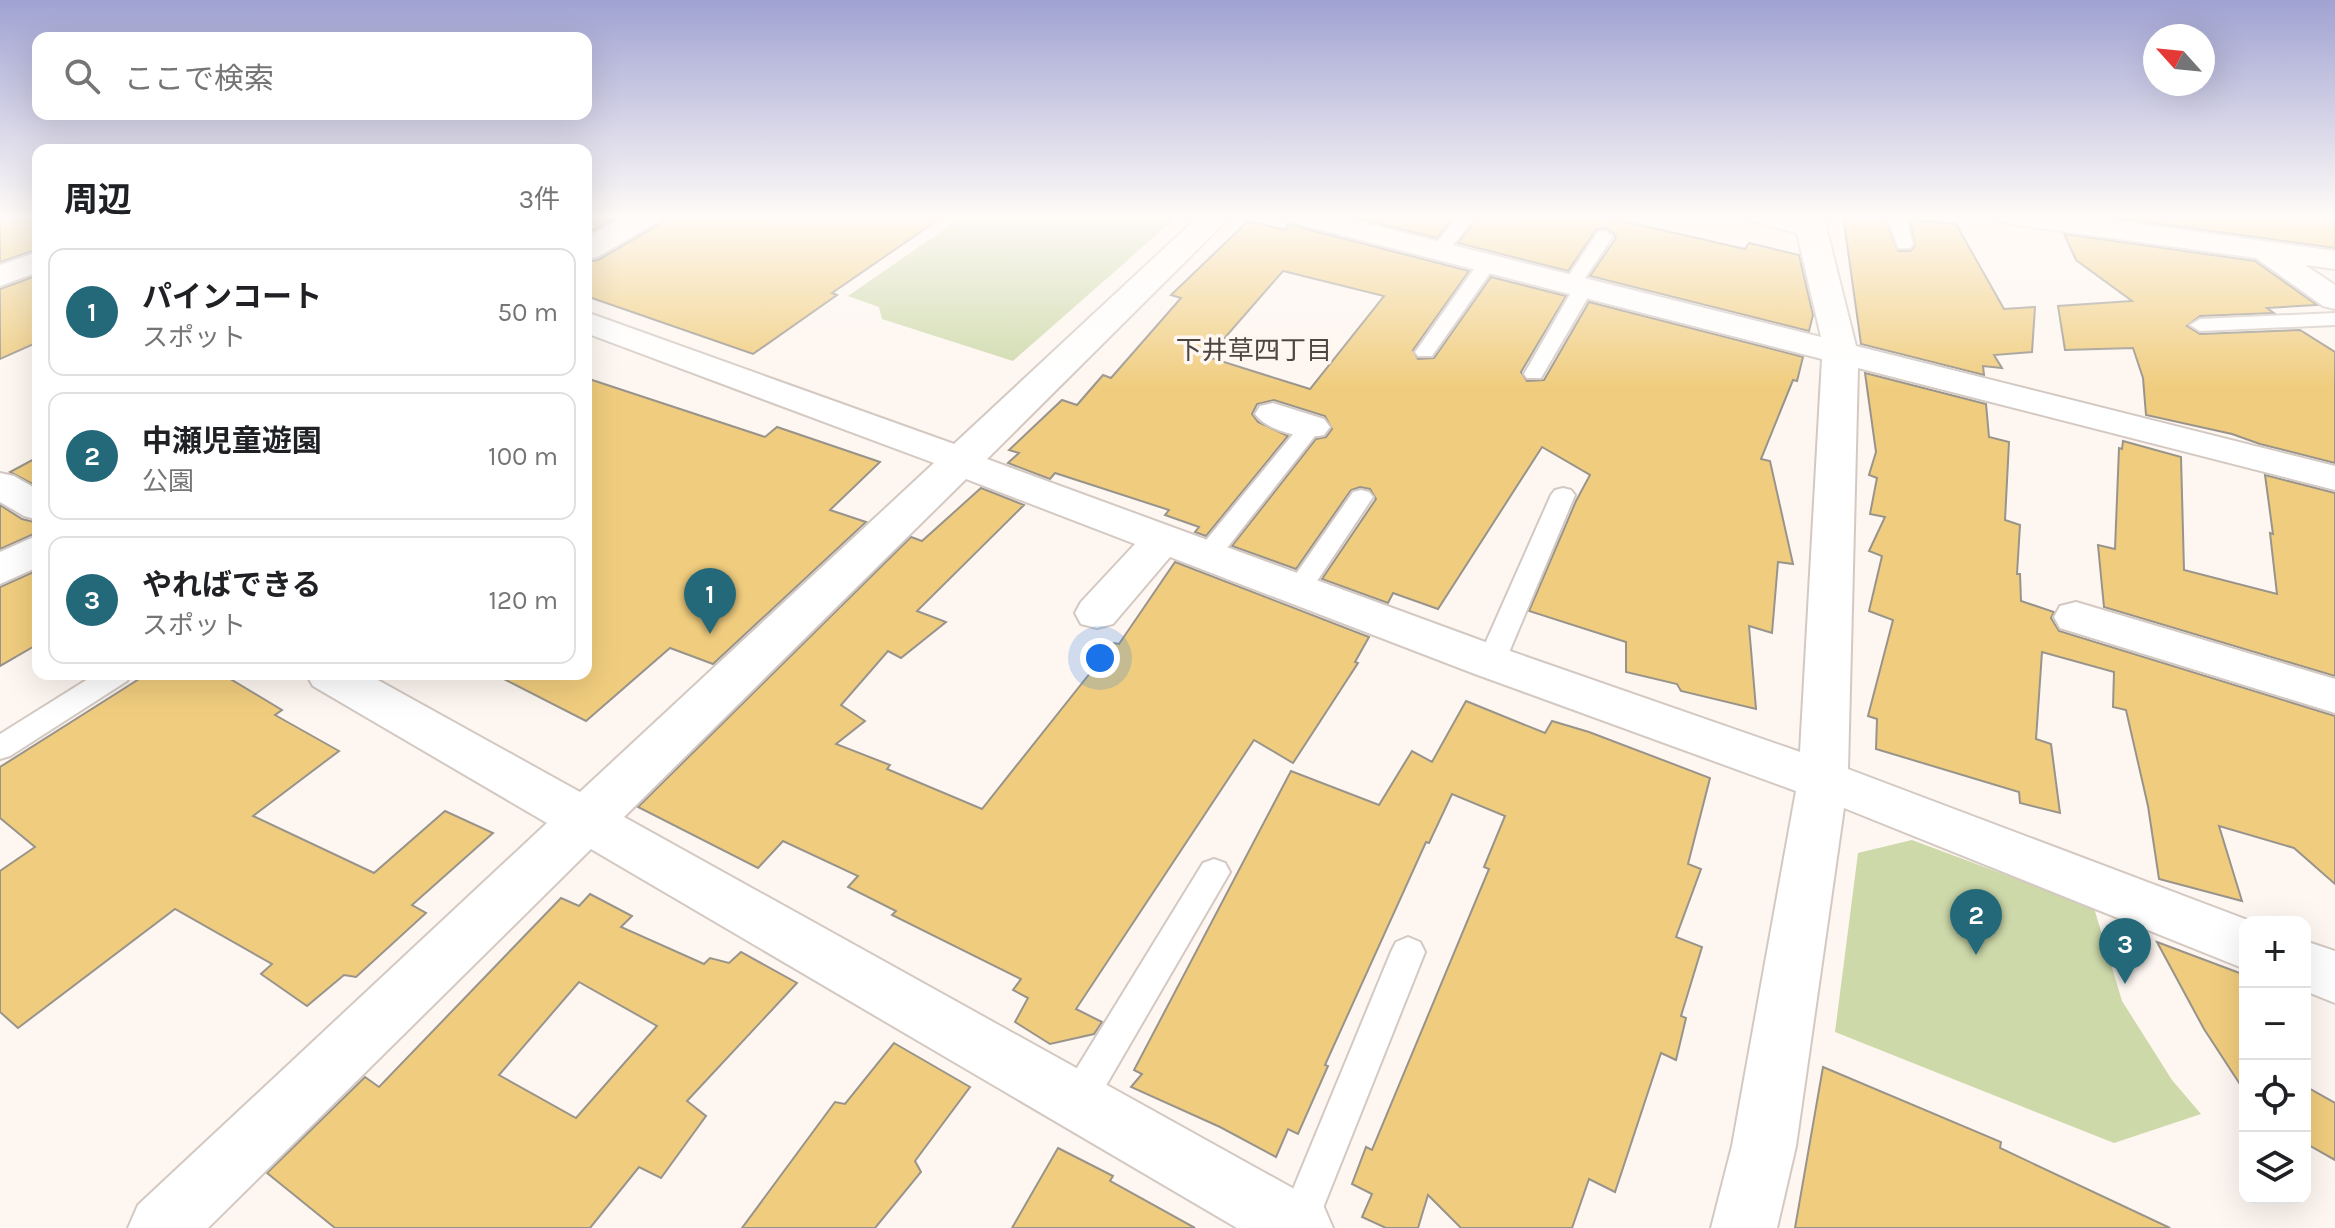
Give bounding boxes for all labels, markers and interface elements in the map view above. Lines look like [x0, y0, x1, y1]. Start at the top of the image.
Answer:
north arrow [2143, 24, 2215, 96]
search box [32, 32, 592, 120]
icon: search [60, 54, 104, 98]
text: ここで検索 [124, 61, 274, 97]
text: 周辺 [64, 180, 132, 220]
text: 3件 [519, 184, 560, 215]
text: パインコート [142, 279, 322, 315]
text: 1 [87, 297, 97, 328]
text: 50 m [497, 297, 558, 328]
text: スポット [142, 322, 246, 353]
district label: 下井草四丁目 [1176, 335, 1332, 366]
text: 中瀬児童遊園 [142, 423, 322, 459]
text: 2 [84, 441, 100, 472]
text: 100 m [488, 441, 558, 472]
text: 公園 [142, 466, 194, 497]
text: やればできる [142, 567, 321, 603]
pin: 1 [684, 568, 736, 634]
text: 3 [84, 585, 100, 616]
text: 120 m [488, 585, 558, 616]
text: スポット [142, 610, 246, 641]
your location [1080, 638, 1120, 678]
pin: 2 [1950, 889, 2002, 955]
map controls [2239, 916, 2311, 1204]
button: + [2239, 916, 2311, 988]
pin: 3 [2099, 918, 2151, 984]
button: − [2239, 988, 2311, 1060]
button: locate [2239, 1060, 2311, 1132]
button: layers [2239, 1132, 2311, 1204]

